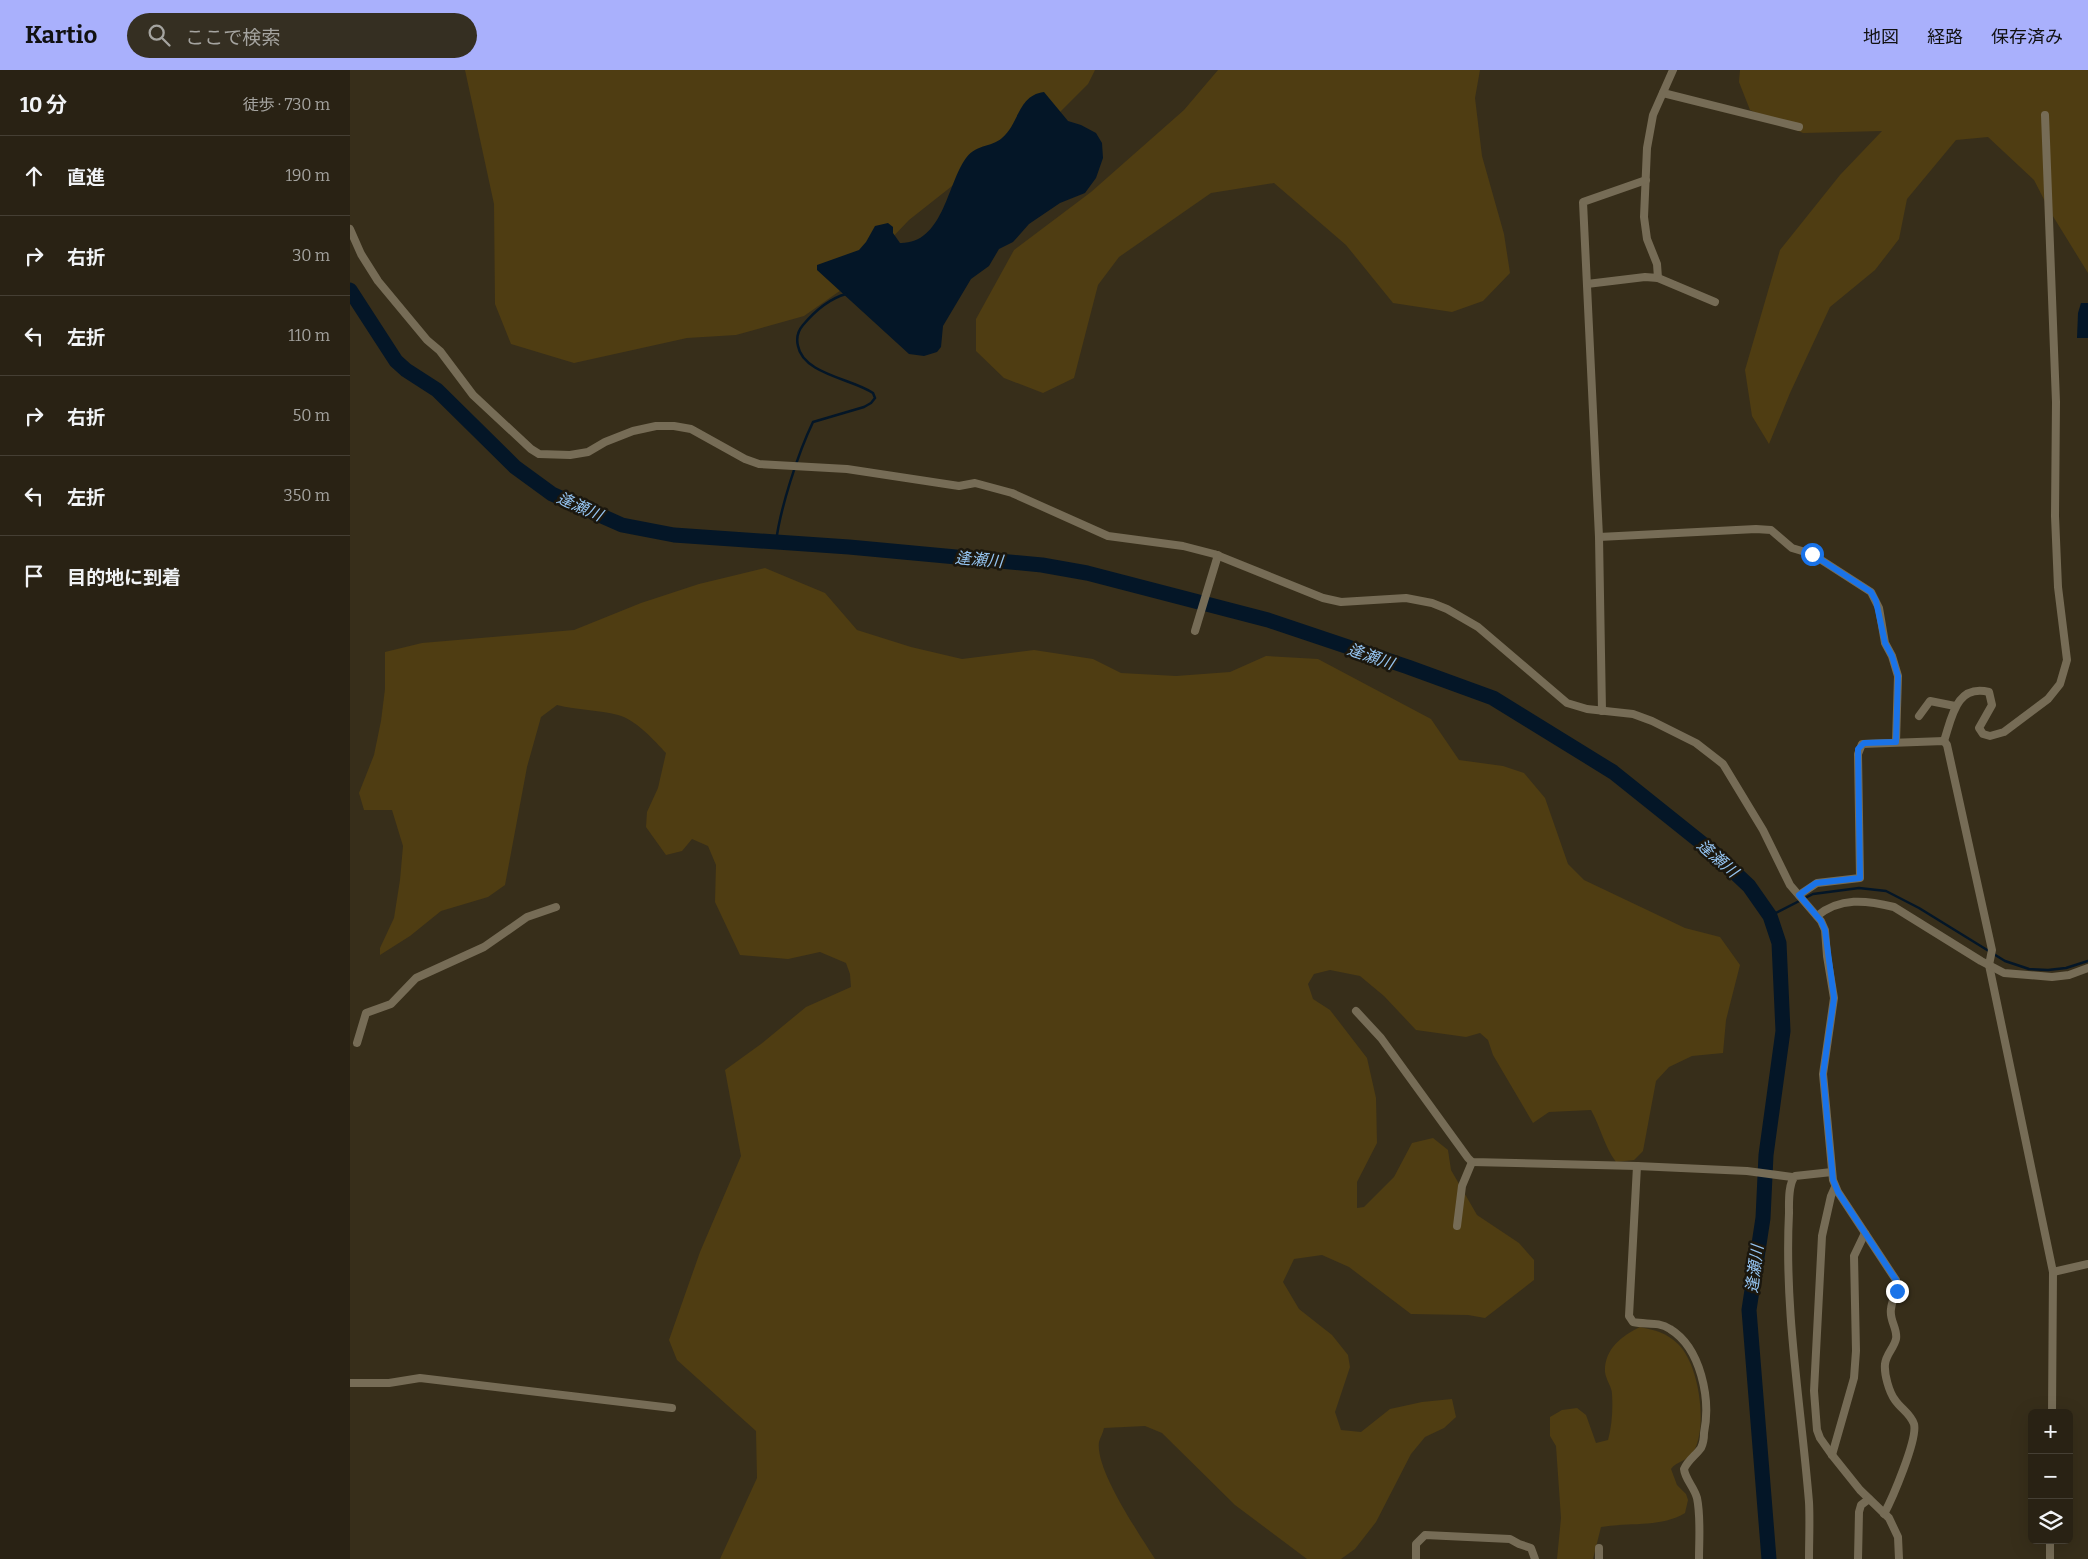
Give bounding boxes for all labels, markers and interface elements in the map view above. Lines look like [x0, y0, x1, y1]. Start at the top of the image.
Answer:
search box [127, 13, 477, 58]
text: Kartio [25, 21, 97, 49]
icon: search [145, 21, 173, 49]
text: ここで検索 [185, 26, 280, 49]
text: 地図 [1863, 26, 1899, 48]
text: 経路 [1927, 26, 1963, 48]
text: 保存済み [1991, 26, 2063, 48]
text: 10 分 [20, 92, 67, 118]
text: 徒歩 · 730 m [243, 95, 330, 114]
icon: ahead [20, 162, 48, 190]
text: 直進 [67, 166, 105, 189]
text: 190 m [285, 166, 330, 185]
icon: right [20, 242, 48, 270]
text: 右折 [67, 246, 105, 269]
text: 30 m [292, 246, 330, 265]
icon: left [20, 322, 48, 350]
text: 左折 [67, 326, 105, 349]
text: 110 m [288, 326, 330, 345]
icon: right [20, 402, 48, 430]
text: 右折 [67, 406, 105, 429]
text: 50 m [293, 406, 330, 425]
icon: left [20, 482, 48, 510]
text: 左折 [67, 486, 105, 509]
text: 350 m [284, 486, 330, 505]
water label: 逢瀬川 [554, 488, 607, 526]
route start [1801, 543, 1824, 566]
water label: 逢瀬川 [954, 548, 1006, 571]
icon: arrive [20, 562, 48, 590]
text: 目的地に到着 [67, 566, 181, 589]
water label: 逢瀬川 [1345, 640, 1399, 674]
water label: 逢瀬川 [1693, 835, 1744, 883]
water label: 逢瀬川 [1742, 1242, 1767, 1294]
route end [1886, 1280, 1909, 1303]
map controls [2028, 1409, 2073, 1544]
button: + [2028, 1409, 2073, 1454]
button: − [2028, 1454, 2073, 1499]
button: layers [2028, 1499, 2073, 1544]

